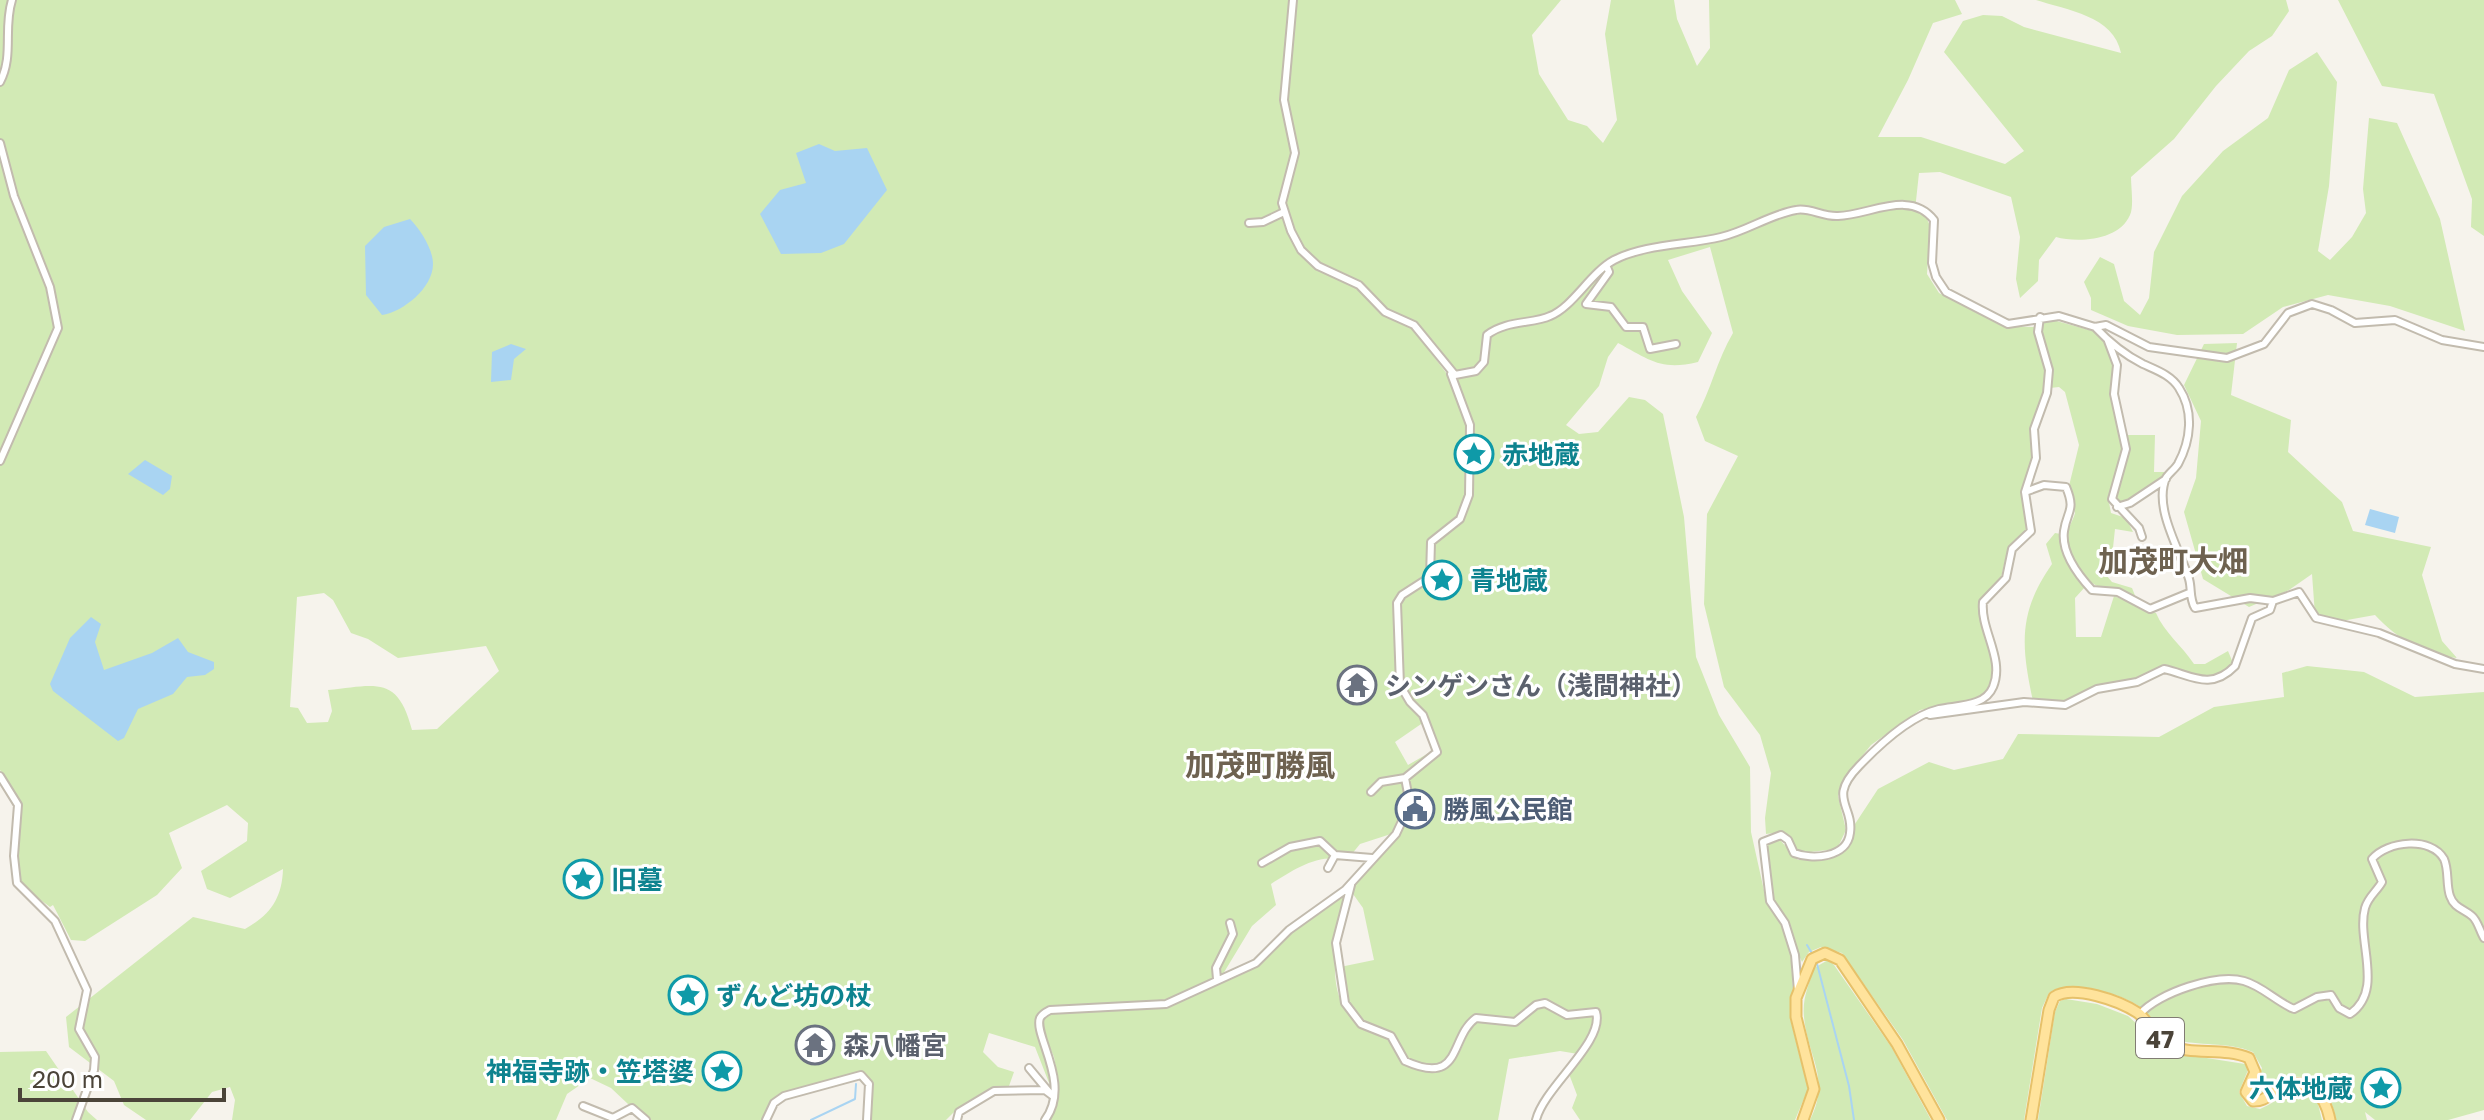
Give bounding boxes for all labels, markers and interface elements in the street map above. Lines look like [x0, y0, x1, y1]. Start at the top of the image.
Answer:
place icon: 赤地蔵 [1453, 433, 1495, 475]
place label: 赤地蔵 [1502, 439, 1580, 470]
district label: 加茂町大畑 [2098, 543, 2248, 579]
place icon: 青地蔵 [1421, 559, 1463, 601]
place label: 青地蔵 [1470, 565, 1548, 596]
temple icon: シンゲンさん（浅間神社） [1336, 664, 1378, 706]
place label: シンゲンさん（浅間神社） [1385, 670, 1697, 701]
district label: 加茂町勝風 [1185, 747, 1335, 783]
public building icon: 勝風公民館 [1394, 788, 1436, 830]
place label: 勝風公民館 [1443, 794, 1573, 825]
place icon: 旧墓 [562, 858, 604, 900]
place label: 旧墓 [611, 864, 663, 895]
place icon: ずんど坊の杖 [667, 974, 709, 1016]
place label: ずんど坊の杖 [716, 980, 871, 1011]
road number: 47 [2136, 1018, 2184, 1058]
temple icon: 森八幡宮 [794, 1024, 836, 1066]
place label: 森八幡宮 [843, 1030, 947, 1061]
place icon: 神福寺跡・笠塔婆 [701, 1050, 743, 1092]
scale bar [20, 1052, 224, 1102]
place label: 神福寺跡・笠塔婆 [486, 1056, 694, 1087]
text: 200 m [32, 1064, 103, 1093]
place icon: 六体地蔵 [2360, 1067, 2402, 1109]
place label: 六体地蔵 [2249, 1073, 2353, 1104]

